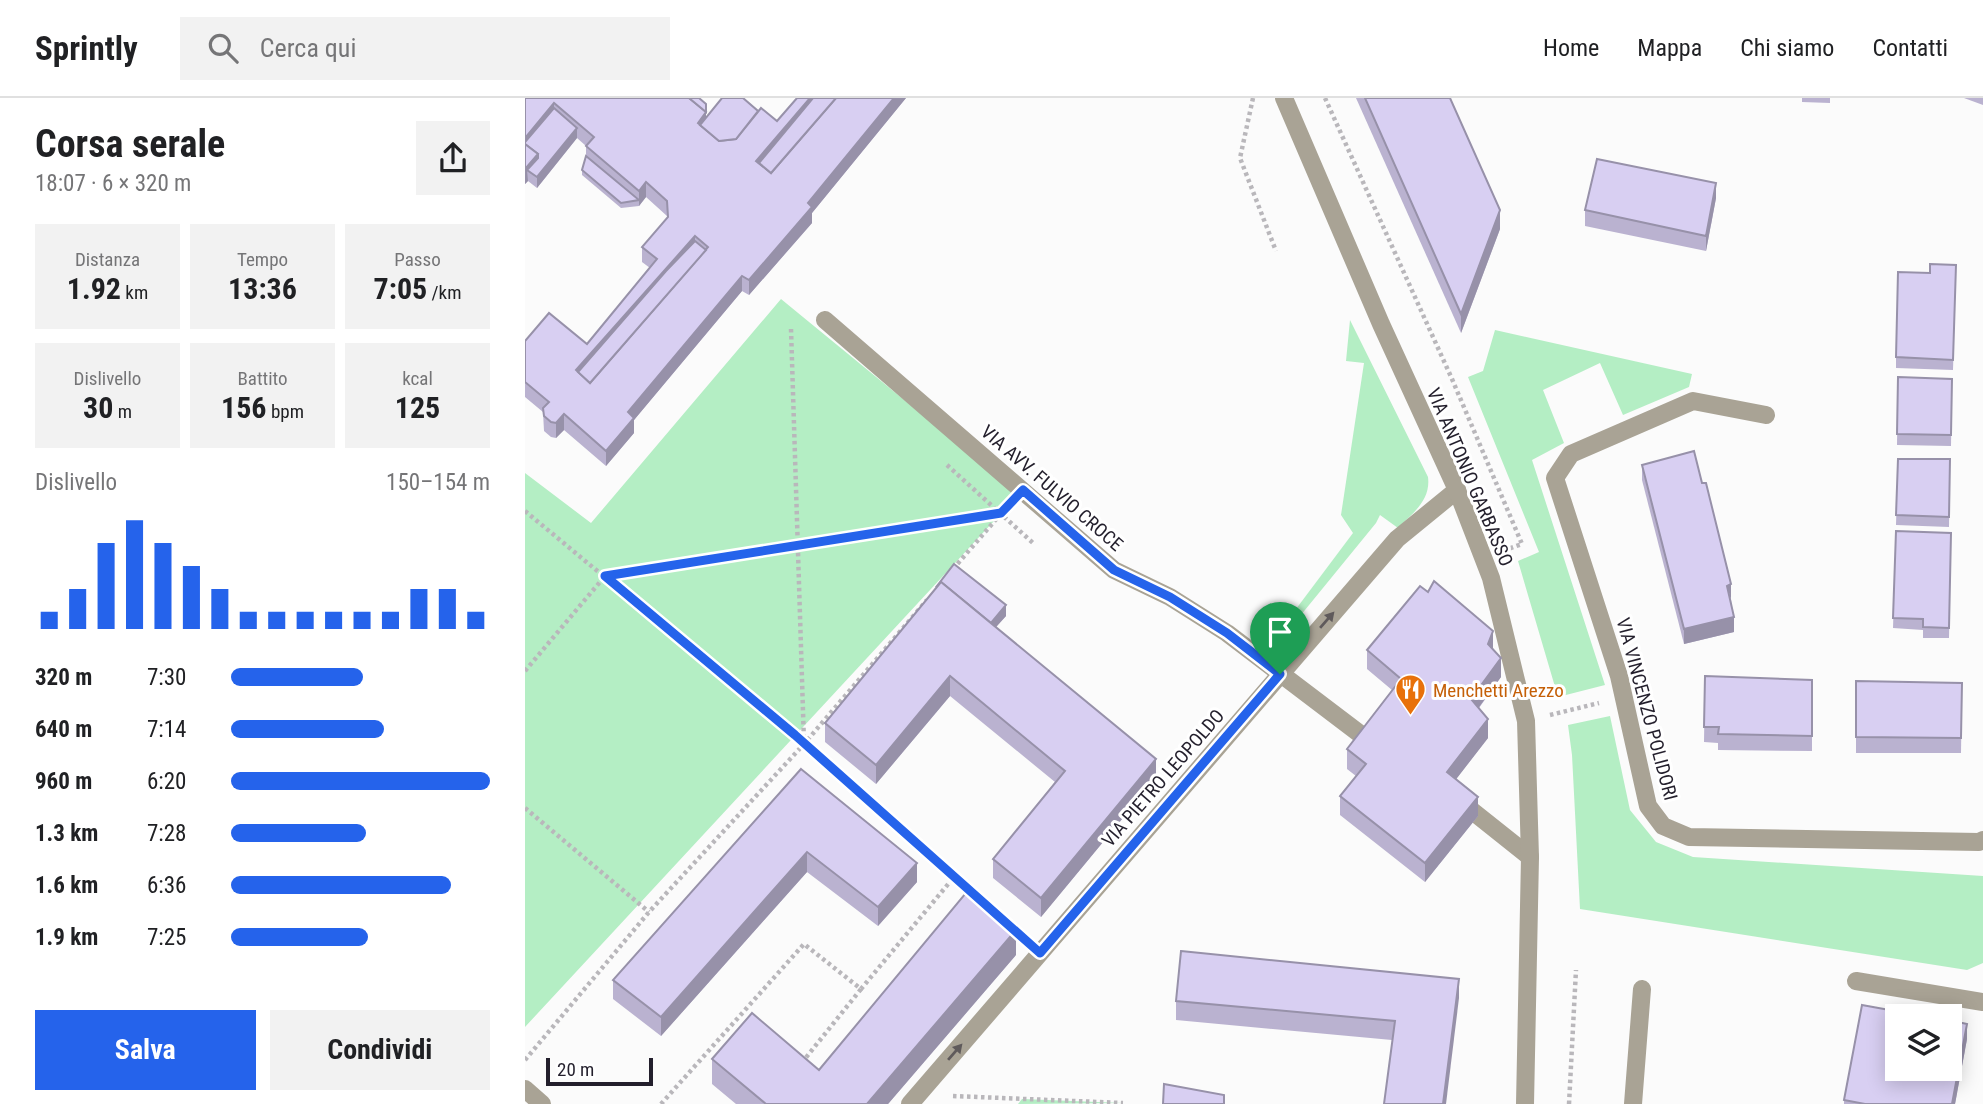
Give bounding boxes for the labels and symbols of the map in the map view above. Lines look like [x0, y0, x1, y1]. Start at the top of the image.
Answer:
street label: VIA ANTONIO GARBASSO [1422, 384, 1518, 570]
street label: VIA AVV. FULVIO CROCE [976, 420, 1128, 556]
pin [1250, 602, 1310, 674]
one-way arrow [1319, 612, 1334, 629]
street label: VIA VINCENZO POLIDORI [1612, 615, 1682, 803]
restaurant icon: Menchetti Arezzo [1393, 673, 1427, 717]
place label: Menchetti Arezzo [1433, 679, 1564, 702]
street label: VIA PIETRO LEOPOLDO [1097, 705, 1229, 851]
one-way arrow [947, 1044, 962, 1061]
scale bar [546, 1055, 653, 1087]

